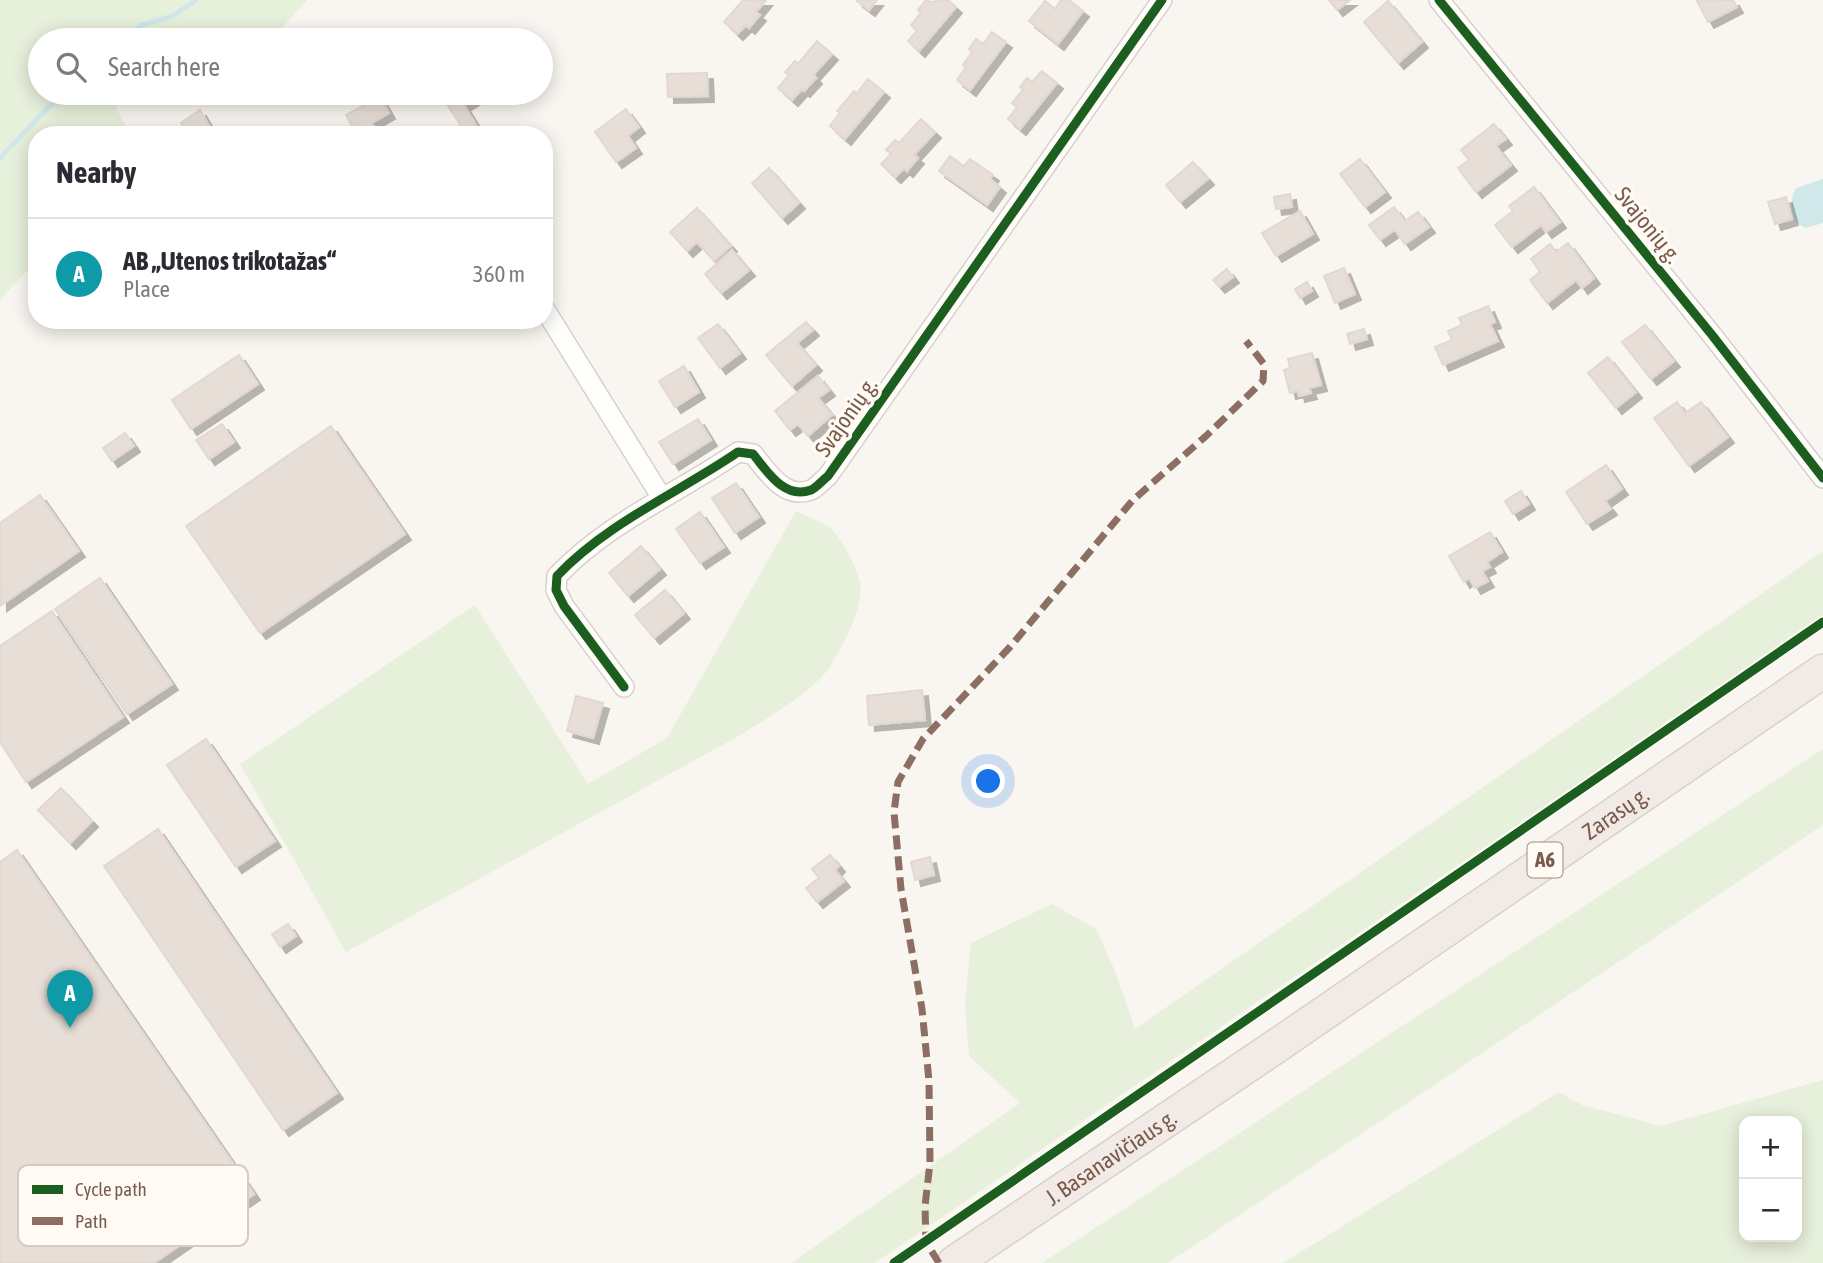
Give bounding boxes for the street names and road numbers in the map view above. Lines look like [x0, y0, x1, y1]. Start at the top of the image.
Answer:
street label: Svajonių g. [1610, 182, 1686, 268]
street label: Svajonių g. [809, 373, 883, 461]
street label: Zarasų g. [1578, 781, 1654, 845]
road number: A6 [1528, 842, 1562, 878]
street label: J. Basanavičiaus g. [1040, 1104, 1181, 1211]

